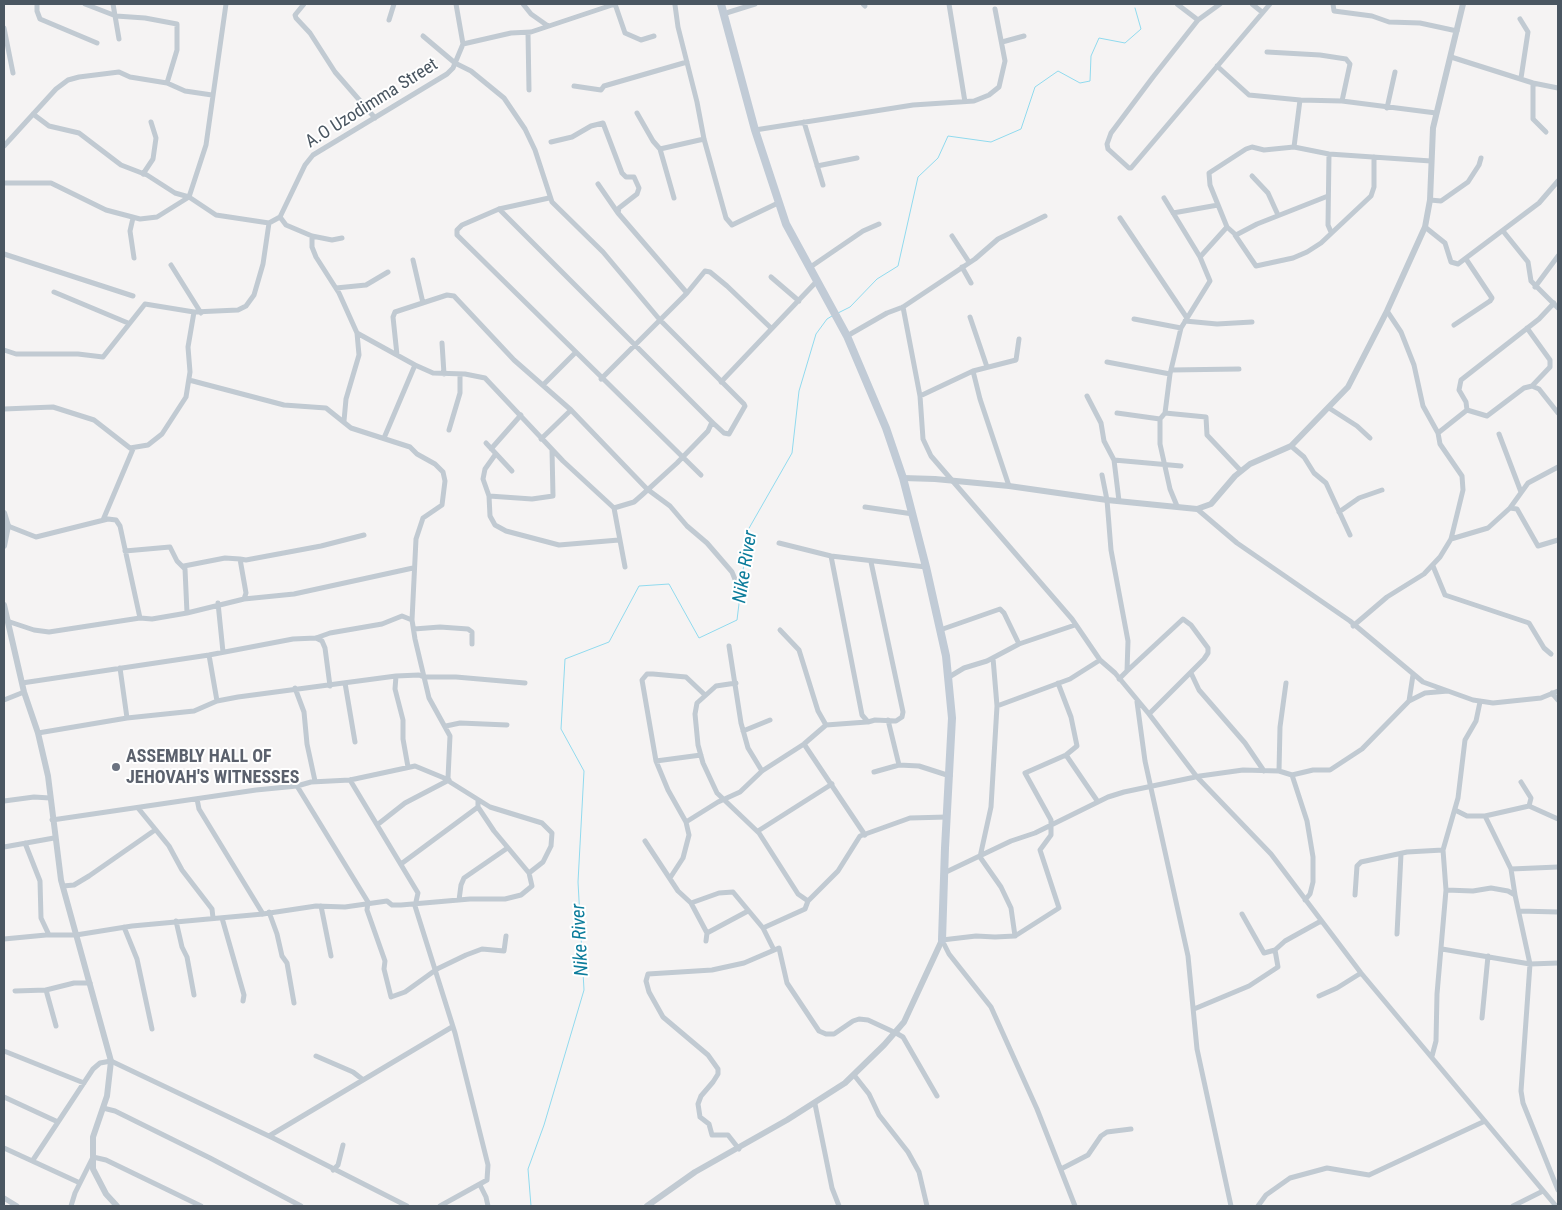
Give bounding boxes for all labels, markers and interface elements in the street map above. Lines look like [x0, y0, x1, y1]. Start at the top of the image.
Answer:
street label: A.O Uzodimma Street [302, 55, 442, 153]
water label: Nike River [729, 529, 763, 605]
place label: ASSEMBLY HALL OF JEHOVAH'S WITNESSES [126, 746, 299, 789]
marker: ASSEMBLY HALL OF JEHOVAH'S WITNESSES [110, 761, 122, 773]
water label: Nike River [568, 903, 594, 977]

